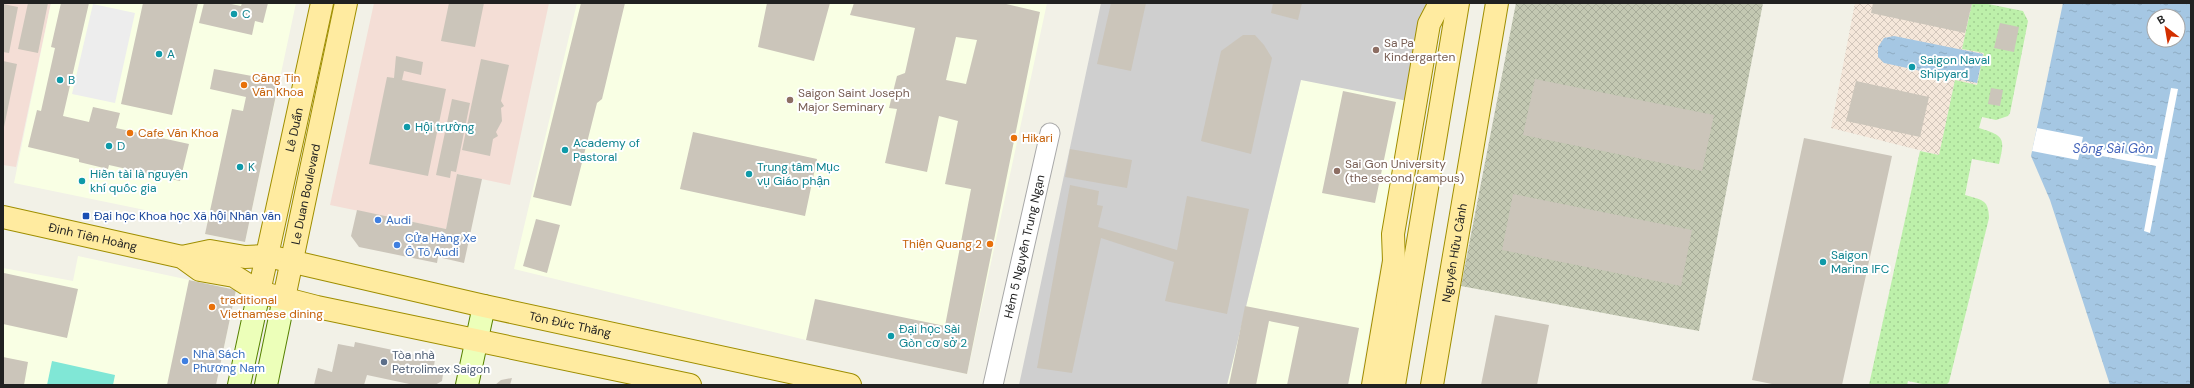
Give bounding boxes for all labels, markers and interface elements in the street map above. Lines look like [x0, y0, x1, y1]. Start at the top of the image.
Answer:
place label: C [242, 6, 251, 22]
north arrow [2146, 8, 2186, 48]
marker: C [229, 9, 239, 19]
text: B [2154, 12, 2167, 27]
place label: Sa Pa Kindergarten [1384, 35, 1455, 65]
marker: Sa Pa Kindergarten [1371, 45, 1381, 55]
place label: A [167, 46, 175, 62]
marker: A [154, 49, 164, 59]
place label: Saigon Naval Shipyard [1920, 52, 1990, 82]
marker: Saigon Naval Shipyard [1907, 62, 1917, 72]
place label: Căng Tin Văn Khoa [252, 70, 304, 100]
place label: B [68, 72, 75, 88]
marker: B [55, 75, 65, 85]
marker: Căng Tin Văn Khoa [239, 80, 249, 90]
place label: Saigon Saint Joseph Major Seminary [798, 85, 910, 115]
marker: Saigon Saint Joseph Major Seminary [785, 95, 795, 105]
street label: Lê Duẩn [282, 106, 307, 153]
place label: Hội trường [415, 119, 475, 135]
marker: Hội trường [402, 122, 412, 132]
place label: Cafe Văn Khoa [138, 125, 219, 141]
marker: Cafe Văn Khoa [125, 128, 135, 138]
place label: Hikari [1022, 130, 1053, 146]
marker: Hikari [1009, 133, 1019, 143]
place label: Academy of Pastoral [573, 135, 640, 165]
place label: D [117, 138, 125, 154]
water label: Sông Sài Gòn [2073, 140, 2153, 157]
marker: D [104, 141, 114, 151]
street label: Le Duan Boulevard [287, 142, 324, 246]
marker: Academy of Pastoral [560, 145, 570, 155]
place label: Sai Gon University (the second campus) [1345, 156, 1464, 186]
place label: K [248, 159, 255, 175]
place label: Trung tâm Mục vụ Giáo phận [757, 159, 840, 189]
marker: K [235, 162, 245, 172]
place label: Hiền tài là nguyên khí quốc gia [90, 166, 188, 196]
marker: Sai Gon University (the second campus) [1332, 166, 1342, 176]
marker: Trung tâm Mục vụ Giáo phận [744, 169, 754, 179]
street label: Hẻm 5 Nguyễn Trung Ngạn [1000, 173, 1048, 320]
marker: Hiền tài là nguyên khí quốc gia [77, 176, 87, 186]
street label: Nguyễn Hữu Cảnh [1438, 202, 1471, 304]
place label: Đại học Khoa học Xã hội Nhân văn [94, 208, 281, 224]
marker: Đại học Khoa học Xã hội Nhân văn [81, 211, 91, 221]
place label: Audi [386, 212, 411, 228]
marker: Audi [373, 215, 383, 225]
street label: Đinh Tiên Hoàng [47, 219, 139, 255]
place label: Cửa Hàng Xe Ô Tô Audi [405, 230, 477, 260]
place label: Thiện Quang 2 [902, 236, 982, 252]
marker: Thiện Quang 2 [985, 239, 995, 249]
marker: Cửa Hàng Xe Ô Tô Audi [392, 240, 402, 250]
place label: Saigon Marina IFC [1831, 247, 1890, 277]
marker: Saigon Marina IFC [1818, 257, 1828, 267]
place label: traditional Vietnamese dining [220, 292, 323, 322]
marker: traditional Vietnamese dining [207, 302, 217, 312]
street label: Tôn Đức Thắng [528, 308, 613, 341]
place label: Đại học Sài Gòn cơ sở 2 [899, 321, 967, 351]
marker: Đại học Sài Gòn cơ sở 2 [886, 331, 896, 341]
place label: Nhà Sách Phương Nam [193, 346, 265, 376]
place label: Tòa nhà Petrolimex Saigon [392, 347, 490, 377]
marker: Nhà Sách Phương Nam [180, 356, 190, 366]
marker: Tòa nhà Petrolimex Saigon [379, 357, 389, 367]

